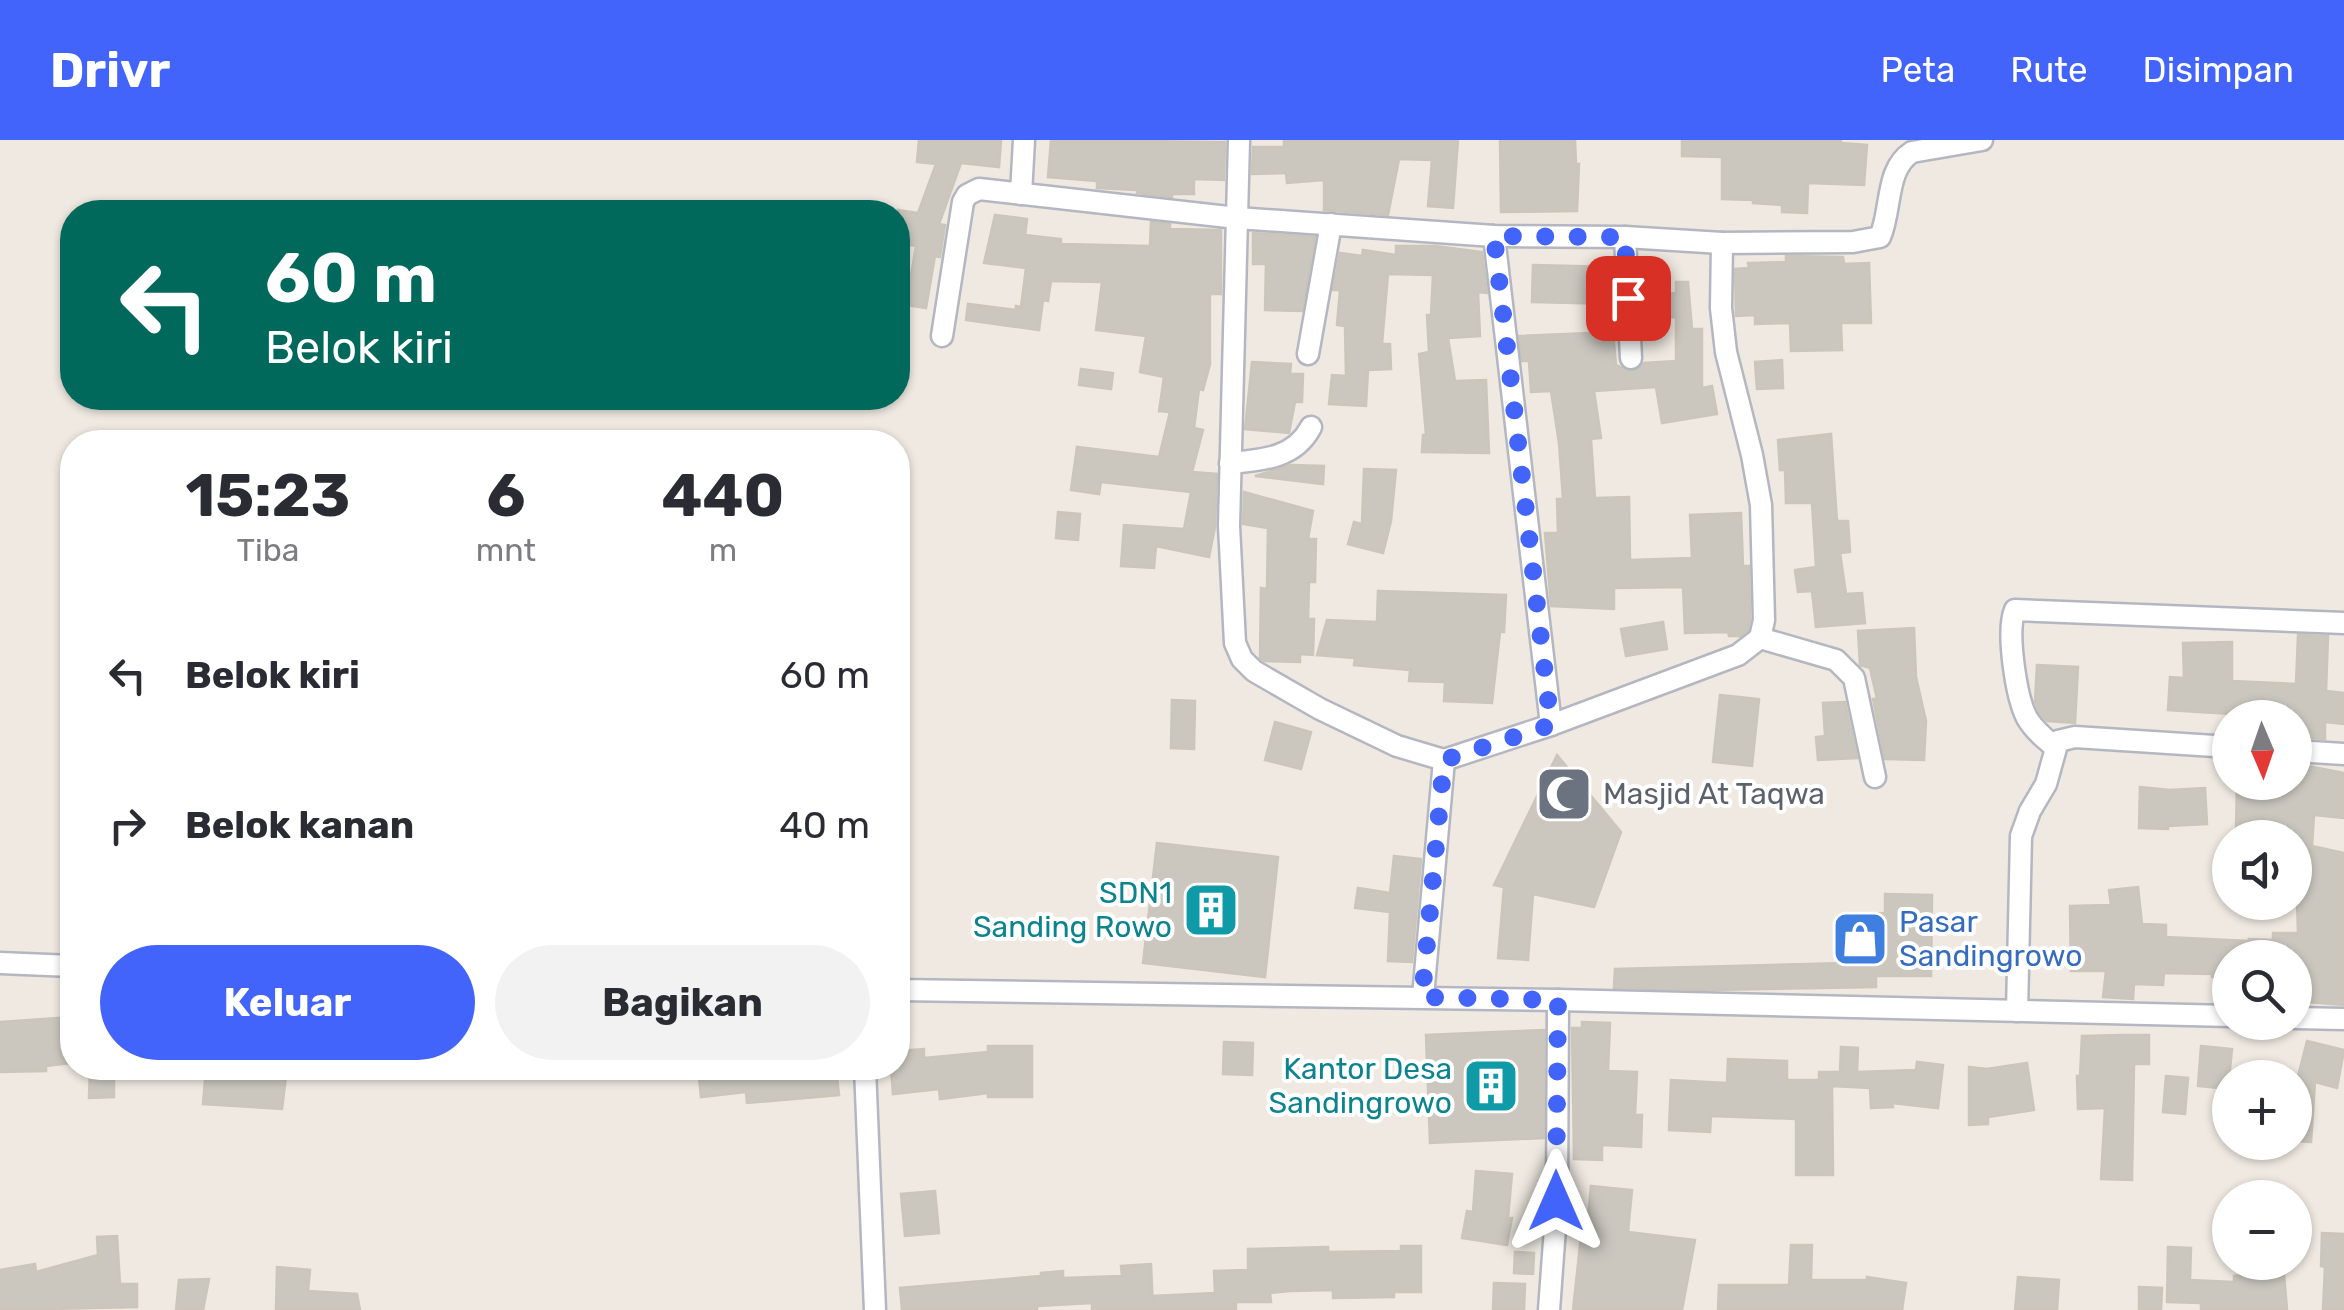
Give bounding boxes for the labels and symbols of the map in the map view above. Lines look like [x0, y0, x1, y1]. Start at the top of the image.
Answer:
pin [1586, 256, 1671, 341]
north arrow [2212, 700, 2312, 800]
mosque icon: Masjid At Taqwa [1534, 764, 1594, 824]
place label: Masjid At Taqwa [1603, 776, 1825, 812]
place label: SDN1 Sanding Rowo [973, 875, 1172, 945]
building icon: SDN1 Sanding Rowo [1181, 880, 1241, 940]
place label: Pasar Sandingrowo [1899, 904, 2082, 974]
shop icon: Pasar Sandingrowo [1830, 909, 1890, 969]
place label: Kantor Desa Sandingrowo [1269, 1051, 1452, 1121]
building icon: Kantor Desa Sandingrowo [1461, 1056, 1521, 1116]
position arrow [1504, 1149, 1608, 1253]

